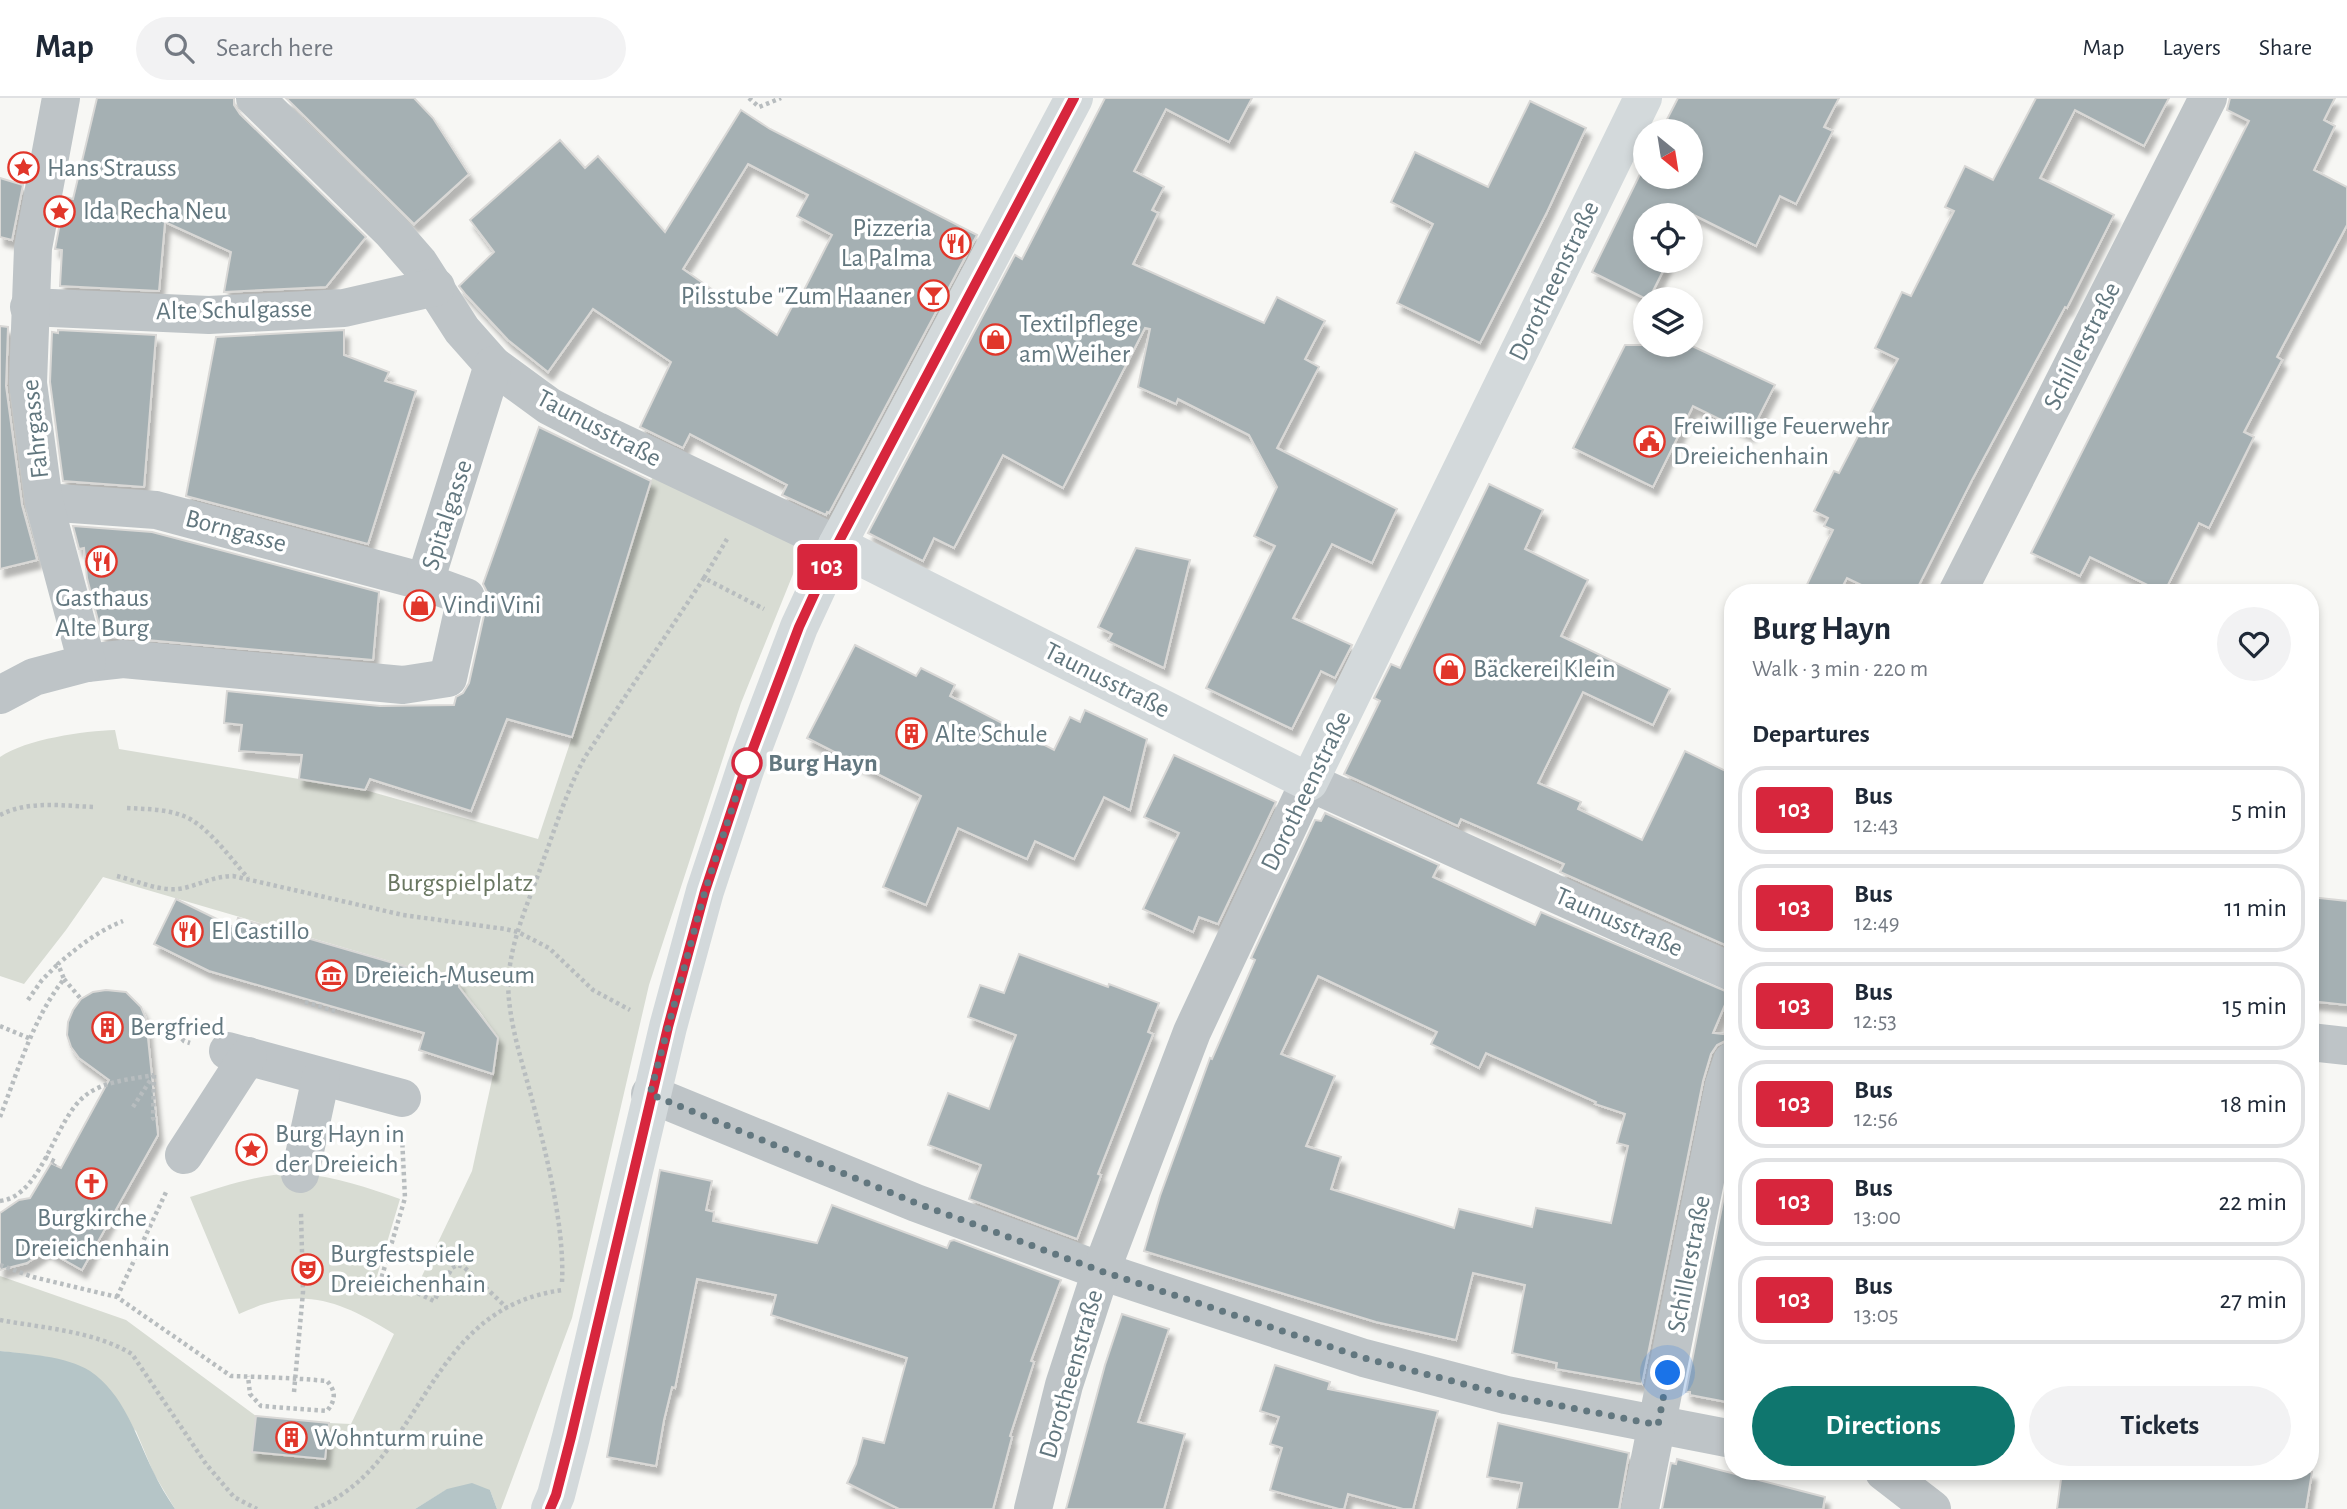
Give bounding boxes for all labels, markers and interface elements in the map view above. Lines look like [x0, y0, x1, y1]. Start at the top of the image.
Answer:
search box [136, 17, 626, 80]
icon: search [160, 29, 198, 67]
text: Map [35, 31, 94, 64]
text: Search here [216, 35, 334, 61]
text: Map [2082, 36, 2124, 60]
text: Layers [2162, 36, 2221, 60]
text: Share [2259, 36, 2312, 60]
north arrow [1633, 119, 1703, 189]
map controls [1633, 119, 1703, 357]
place icon: Hans Strauss [7, 151, 41, 185]
place label: Hans Strauss [47, 155, 177, 181]
place icon: Ida Recha Neu [43, 194, 77, 228]
street label: Dorotheenstraße [1504, 197, 1604, 365]
place label: Ida Recha Neu [83, 198, 227, 224]
button: locate [1633, 203, 1703, 273]
place label: Pizzeria La Palma [841, 215, 932, 271]
restaurant icon: Pizzeria La Palma [938, 226, 972, 260]
street label: Schillerstraße [2039, 278, 2125, 414]
bar icon: Pilsstube "Zum Haaner [917, 279, 951, 313]
place label: Pilsstube "Zum Haaner [681, 283, 912, 309]
button: layers [1633, 287, 1703, 357]
street label: Alte Schulgasse [156, 296, 312, 324]
place label: Textilpflege am Weiher [1019, 311, 1138, 367]
shop icon: Textilpflege am Weiher [979, 322, 1013, 356]
street label: Fahrgasse [17, 378, 53, 480]
street label: Taunusstraße [533, 384, 665, 472]
place label: Freiwillige Feuerwehr Dreieichenhain [1673, 413, 1890, 469]
public building icon: Freiwillige Feuerwehr Dreieichenhain [1633, 424, 1667, 458]
street label: Spitalgasse [417, 457, 477, 573]
street label: Borngasse [183, 505, 289, 557]
line badge: 103 [787, 544, 867, 590]
restaurant icon: Gasthaus Alte Burg [85, 545, 119, 579]
text: 103 [811, 555, 843, 579]
place label: Gasthaus Alte Burg [55, 585, 149, 641]
shop icon: Vindi Vini [402, 588, 436, 622]
place label: Vindi Vini [442, 592, 541, 618]
button: heart [2217, 607, 2291, 681]
text: Burg Hayn [1752, 613, 1891, 646]
street label: Taunusstraße [1040, 637, 1174, 723]
shop icon: Bäckerei Klein [1433, 652, 1467, 686]
place label: Bäckerei Klein [1473, 656, 1616, 682]
text: Walk · 3 min · 220 m [1752, 658, 1928, 681]
street label: Dorotheenstraße [1256, 707, 1356, 875]
building icon: Alte Schule [895, 717, 929, 751]
place label: Alte Schule [935, 721, 1048, 747]
text: Departures [1752, 721, 1870, 747]
marker: Burg Hayn [732, 748, 762, 778]
place label: Burg Hayn [768, 750, 878, 776]
text: Bus [1854, 783, 1893, 809]
text: 5 min [2231, 797, 2287, 823]
text: 103 [1779, 798, 1810, 822]
text: 12:43 [1854, 814, 1898, 837]
park label: Burgspielplatz [387, 870, 533, 896]
text: Bus [1854, 881, 1893, 907]
street label: Taunusstraße [1551, 882, 1687, 962]
text: 11 min [2224, 895, 2287, 921]
text: 103 [1779, 896, 1810, 920]
text: 12:49 [1854, 912, 1900, 935]
restaurant icon: El Castillo [171, 914, 205, 948]
place label: El Castillo [211, 918, 310, 944]
museum icon: Dreieich-Museum [314, 958, 348, 992]
place label: Dreieich-Museum [354, 962, 535, 988]
text: Bus [1854, 979, 1893, 1005]
text: 15 min [2222, 993, 2287, 1019]
text: 103 [1779, 994, 1810, 1018]
building icon: Bergfried [90, 1010, 124, 1044]
text: 12:53 [1854, 1010, 1897, 1033]
place label: Bergfried [130, 1014, 225, 1040]
text: Bus [1854, 1077, 1893, 1103]
text: 18 min [2221, 1091, 2287, 1117]
text: 103 [1779, 1092, 1810, 1116]
text: 12:56 [1854, 1108, 1898, 1131]
place label: Burg Hayn in der Dreieich [275, 1121, 405, 1177]
place icon: Burg Hayn in der Dreieich [235, 1132, 269, 1166]
church icon: Burgkirche Dreieichenhain [75, 1166, 109, 1200]
text: Bus [1854, 1175, 1893, 1201]
text: 22 min [2219, 1189, 2287, 1215]
text: 103 [1779, 1190, 1810, 1214]
street label: Schillerstraße [1663, 1193, 1715, 1335]
place label: Burgkirche Dreieichenhain [14, 1205, 170, 1261]
text: 13:00 [1854, 1206, 1901, 1229]
place label: Burgfestspiele Dreieichenhain [330, 1241, 486, 1297]
theatre icon: Burgfestspiele Dreieichenhain [290, 1252, 324, 1286]
text: Bus [1854, 1273, 1893, 1299]
street label: Dorotheenstraße [1035, 1287, 1107, 1461]
text: 27 min [2220, 1287, 2287, 1313]
text: 103 [1779, 1288, 1810, 1312]
text: 13:05 [1854, 1304, 1898, 1327]
your location [1650, 1355, 1685, 1390]
button: Directions [1752, 1386, 2015, 1466]
button: Tickets [2029, 1386, 2291, 1466]
building icon: Wohnturm ruine [274, 1421, 308, 1455]
place label: Wohnturm ruine [314, 1425, 484, 1451]

